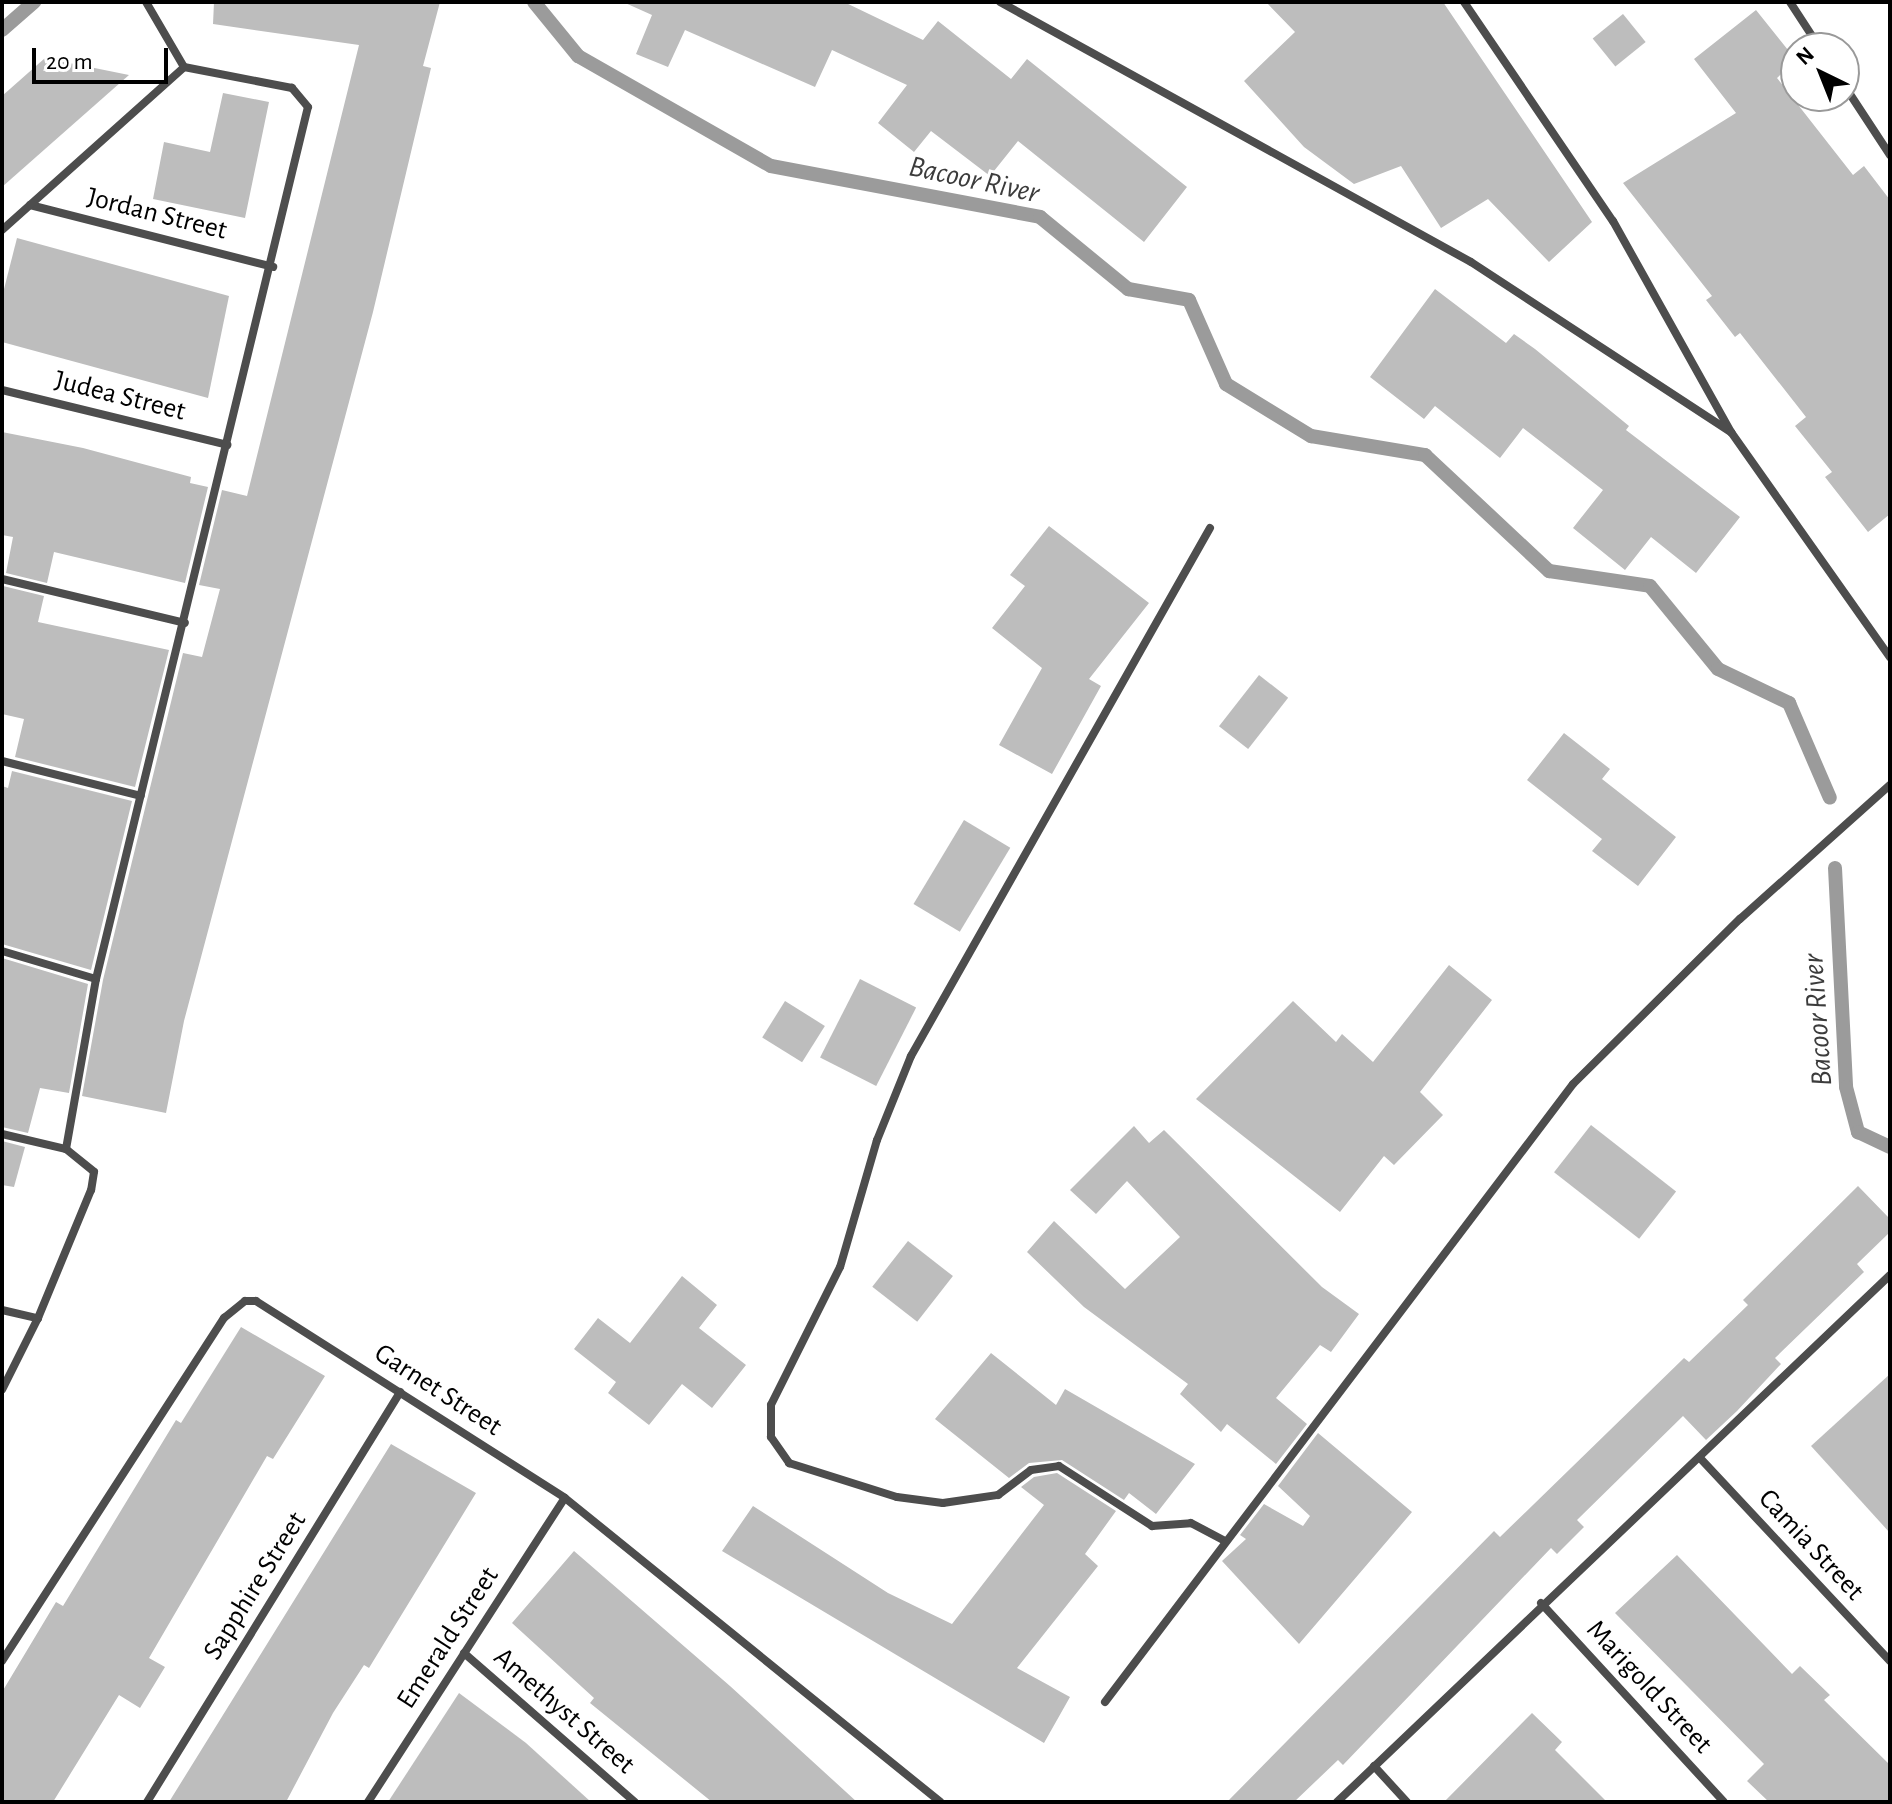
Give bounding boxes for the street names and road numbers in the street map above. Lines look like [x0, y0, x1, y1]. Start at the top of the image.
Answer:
street label: Jordan Street [84, 180, 230, 248]
street label: Judea Street [51, 364, 189, 428]
street label: Garnet Street [368, 1336, 508, 1444]
street label: Camia Street [1751, 1482, 1871, 1608]
street label: Sapphire Street [196, 1506, 314, 1666]
street label: Emerald Street [390, 1561, 506, 1715]
street label: Marigold Street [1579, 1614, 1719, 1760]
street label: Amethyst Street [487, 1641, 641, 1781]

